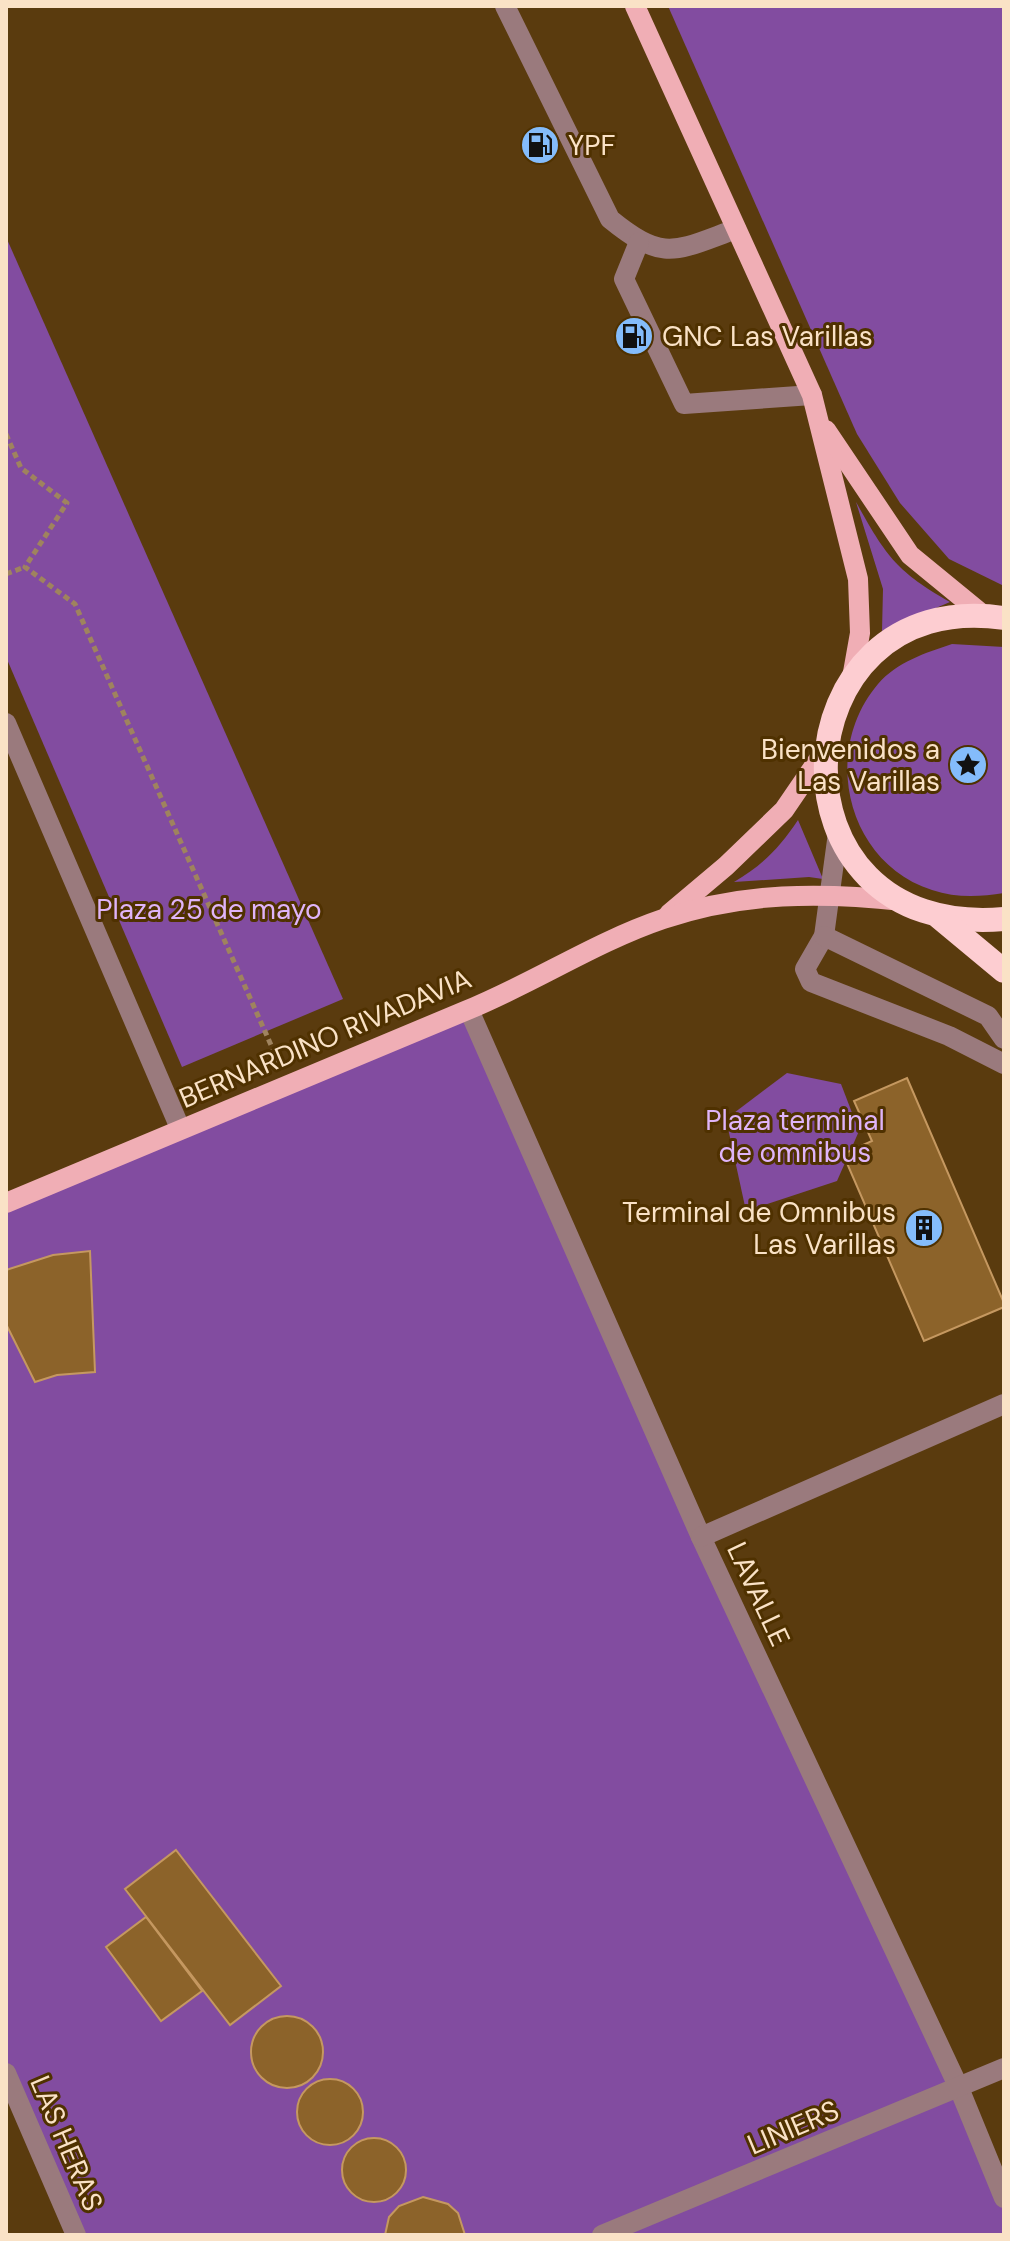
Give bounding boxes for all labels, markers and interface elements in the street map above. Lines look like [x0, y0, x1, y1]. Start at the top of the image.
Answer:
fuel station icon: YPF [519, 124, 561, 166]
place label: YPF [568, 127, 615, 164]
fuel station icon: GNC Las Varillas [613, 315, 655, 357]
place label: GNC Las Varillas [662, 318, 873, 355]
place label: Bienvenidos a Las Varillas [761, 731, 940, 800]
place icon: Bienvenidos a Las Varillas [947, 744, 989, 786]
park label: Plaza 25 de mayo [96, 891, 322, 928]
street label: BERNARDINO RIVADAVIA [174, 960, 477, 1117]
park label: Plaza terminal de omnibus [705, 1102, 885, 1171]
place label: Terminal de Omnibus Las Varillas [622, 1194, 896, 1263]
building icon: Terminal de Omnibus Las Varillas [903, 1207, 945, 1249]
street label: LAVALLE [718, 1536, 799, 1652]
street label: LAS HERAS [21, 2070, 112, 2216]
street label: LINIERS [742, 2092, 845, 2163]

